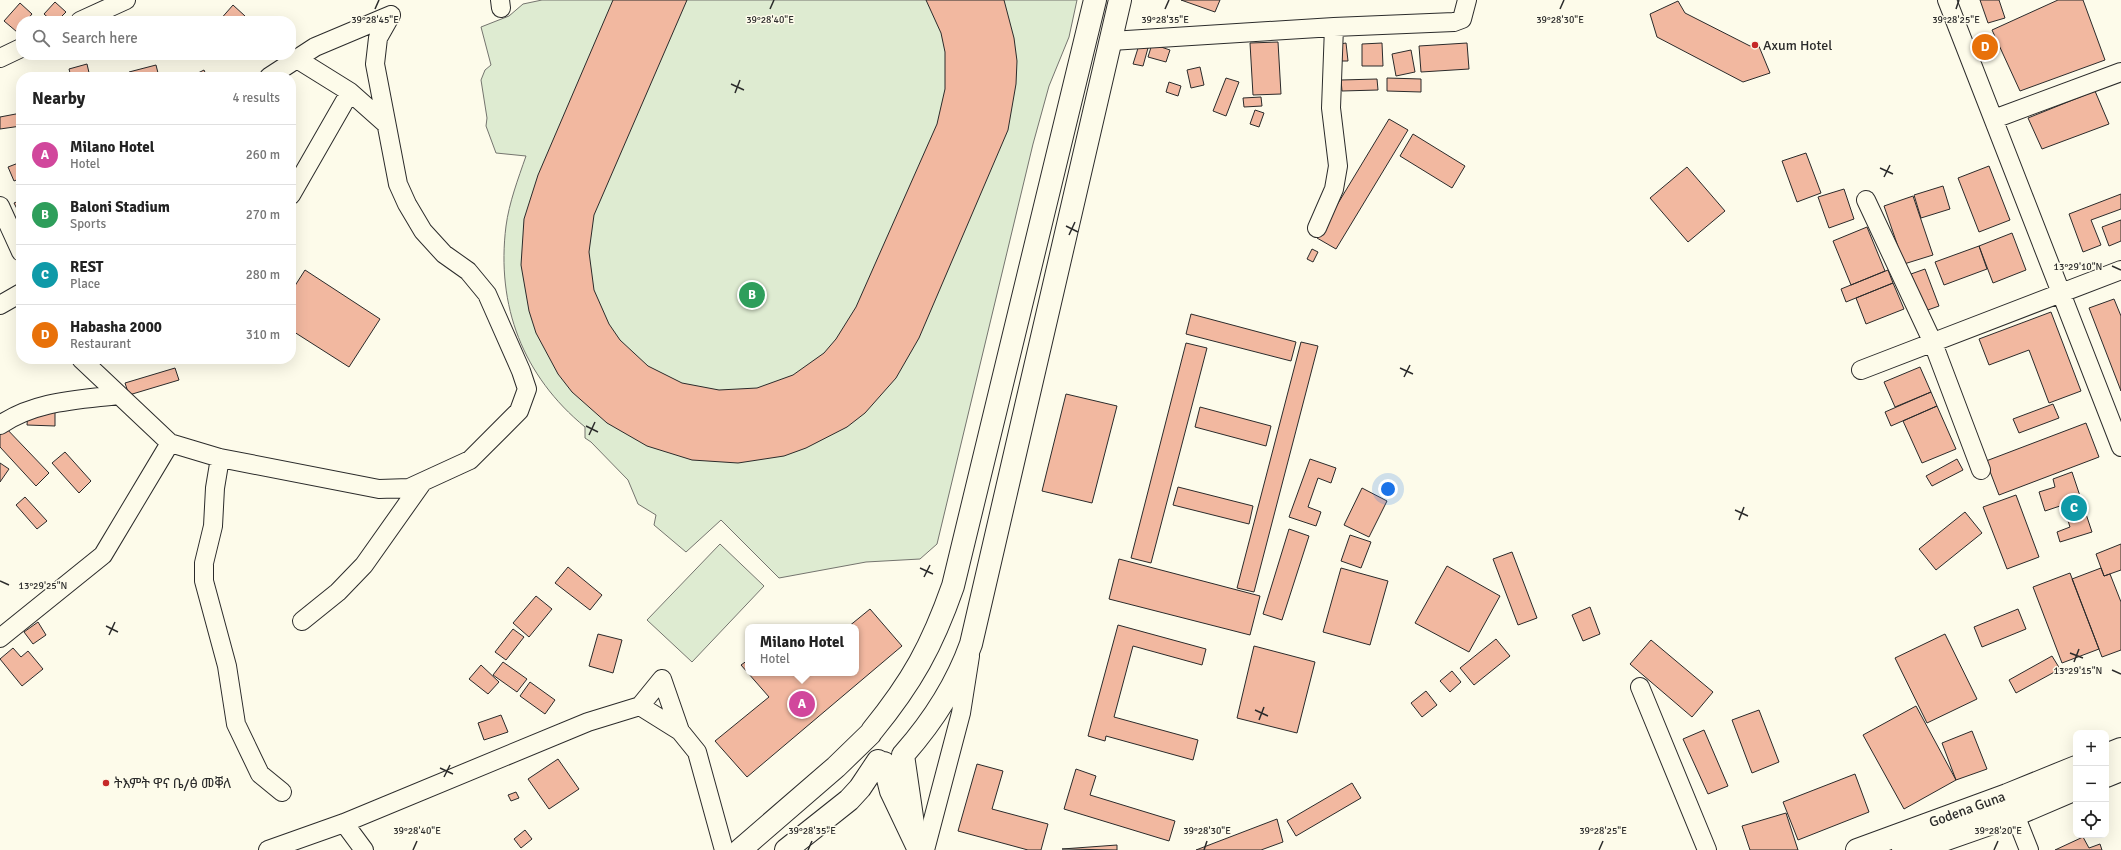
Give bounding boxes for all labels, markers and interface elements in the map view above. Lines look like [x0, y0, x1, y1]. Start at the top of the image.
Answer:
text: 39°28'45"E [351, 14, 399, 26]
text: 39°28'40"E [746, 14, 794, 26]
text: 39°28'35"E [1141, 14, 1189, 26]
text: 39°28'30"E [1536, 14, 1584, 26]
text: 39°28'25"E [1932, 14, 1980, 26]
search box [16, 16, 296, 60]
icon: search [30, 27, 52, 49]
text: Search here [62, 29, 138, 47]
pin: D [1972, 32, 1998, 62]
place label: Axum Hotel [1763, 37, 1832, 54]
marker: Axum Hotel [1750, 40, 1760, 50]
text: Nearby [32, 88, 85, 109]
text: 4 results [232, 90, 280, 106]
text: Milano Hotel [70, 138, 155, 156]
text: A [41, 147, 49, 163]
text: 260 m [246, 147, 280, 163]
text: Hotel [70, 156, 100, 172]
text: Baloni Stadium [70, 198, 170, 216]
text: B [41, 207, 49, 223]
text: 270 m [246, 207, 280, 223]
text: Sports [70, 216, 106, 232]
text: REST [70, 258, 104, 276]
text: 13°29'10"N [2054, 261, 2102, 273]
text: C [41, 267, 49, 283]
text: 280 m [246, 267, 280, 283]
text: Place [70, 276, 100, 292]
pin: B [739, 280, 765, 310]
text: Habasha 2000 [70, 318, 162, 336]
text: D [41, 327, 49, 343]
text: 310 m [246, 327, 280, 343]
text: Restaurant [70, 336, 131, 352]
your location [1378, 479, 1398, 499]
pin: C [2061, 493, 2087, 523]
text: 13°29'25"N [19, 580, 67, 592]
popup [745, 624, 859, 676]
text: Milano Hotel [760, 633, 844, 651]
text: Hotel [760, 651, 790, 667]
text: 13°29'15"N [2054, 665, 2102, 677]
pin: A [789, 689, 815, 719]
map controls [2073, 730, 2109, 838]
button: + [2073, 730, 2109, 766]
button: − [2073, 766, 2109, 802]
place label: ትእምት ዋና ቤ/ፅ መቐለ [114, 775, 231, 792]
marker: ትእምት ዋና ቤ/ፅ መቐለ [101, 778, 111, 788]
street label: Godena Guna [1927, 788, 2008, 831]
button: locate [2073, 802, 2109, 838]
text: 39°28'40"E [393, 825, 441, 837]
text: 39°28'35"E [788, 825, 836, 837]
text: 39°28'30"E [1183, 825, 1231, 837]
text: 39°28'25"E [1579, 825, 1627, 837]
text: 39°28'20"E [1974, 825, 2022, 837]

